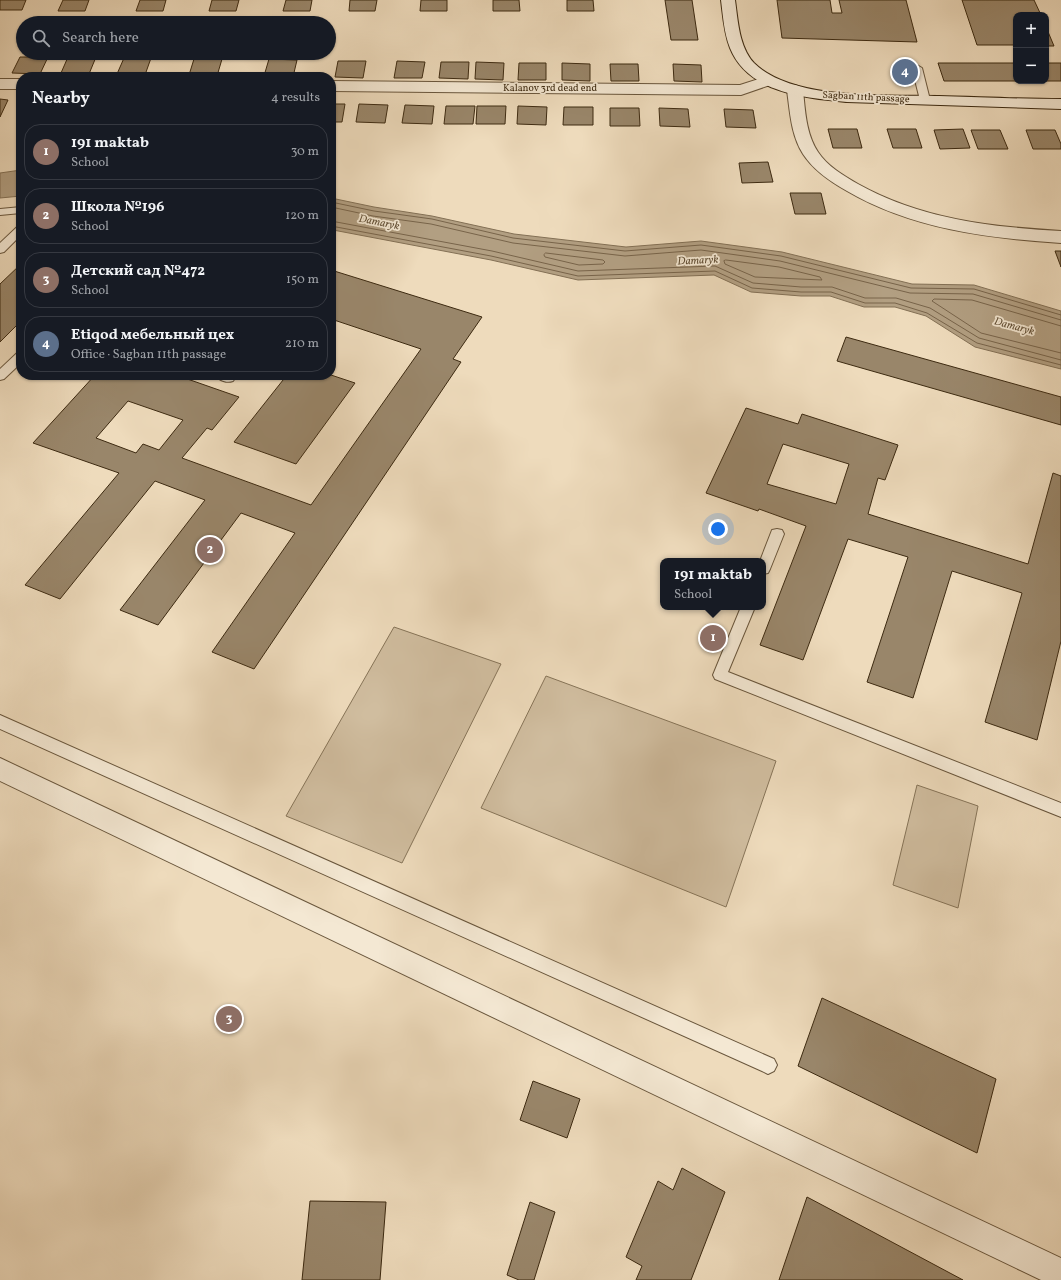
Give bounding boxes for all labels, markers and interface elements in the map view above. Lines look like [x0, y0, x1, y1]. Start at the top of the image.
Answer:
map controls [1013, 12, 1049, 84]
button: + [1013, 12, 1049, 48]
search box [16, 16, 336, 60]
icon: search [30, 27, 52, 49]
text: Search here [62, 28, 139, 49]
button: − [1013, 48, 1049, 84]
pin: 4 [892, 57, 918, 87]
street label: Kalanov 3rd dead end [503, 81, 597, 95]
text: Nearby [32, 87, 90, 110]
street label: Sagban 11th passage [822, 88, 910, 106]
text: 4 results [271, 89, 320, 107]
text: 191 maktab [71, 133, 149, 154]
text: 1 [43, 143, 49, 161]
text: 30 m [291, 143, 319, 161]
text: School [71, 154, 109, 172]
text: Школа №196 [71, 197, 165, 218]
text: 2 [43, 207, 49, 225]
text: 120 m [285, 207, 319, 225]
water label: Damaryk [357, 212, 401, 234]
text: School [71, 218, 109, 236]
water label: Damaryk [677, 252, 719, 270]
text: Детский сад №472 [71, 261, 205, 282]
text: 3 [43, 271, 49, 289]
text: 150 m [286, 271, 319, 289]
text: School [71, 282, 109, 300]
water label: Damaryk [992, 314, 1036, 340]
text: Etiqod мебельный цех [71, 325, 234, 346]
text: 4 [42, 335, 50, 353]
text: 210 m [285, 335, 319, 353]
text: Office · Sagban 11th passage [71, 346, 226, 364]
your location [708, 519, 728, 539]
pin: 2 [197, 535, 223, 565]
popup [660, 558, 766, 610]
text: 191 maktab [674, 565, 752, 586]
text: School [674, 586, 712, 604]
pin: 1 [700, 623, 726, 653]
pin: 3 [216, 1004, 242, 1034]

